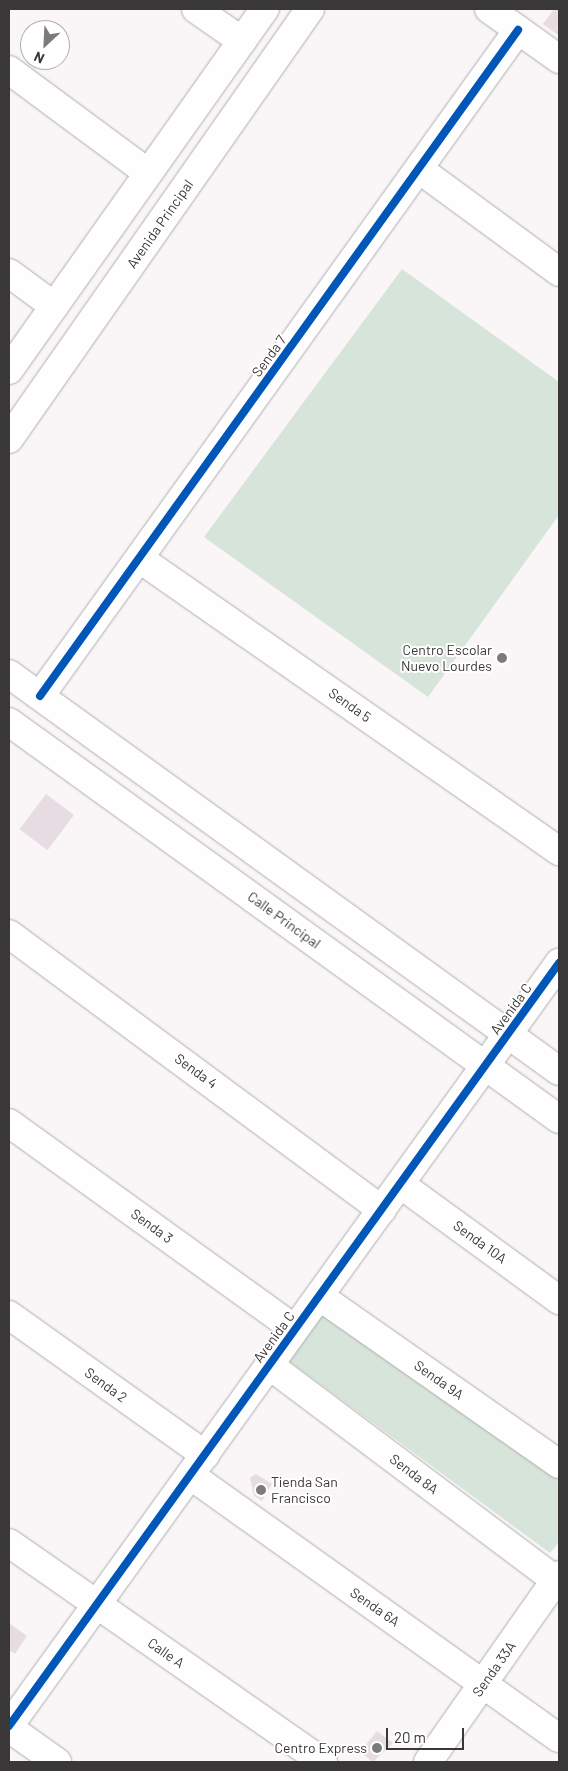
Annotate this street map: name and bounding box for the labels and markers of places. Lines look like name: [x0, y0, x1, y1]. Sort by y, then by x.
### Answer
place label: Centro Escolar Nuevo Lourdes: [401, 642, 492, 674]
marker: Centro Escolar Nuevo Lourdes: [496, 652, 508, 664]
place label: Tienda San Francisco: [271, 1474, 338, 1506]
marker: Tienda San Francisco: [255, 1484, 267, 1496]
place label: Centro Express: [274, 1740, 367, 1756]
marker: Centro Express: [371, 1742, 383, 1754]

